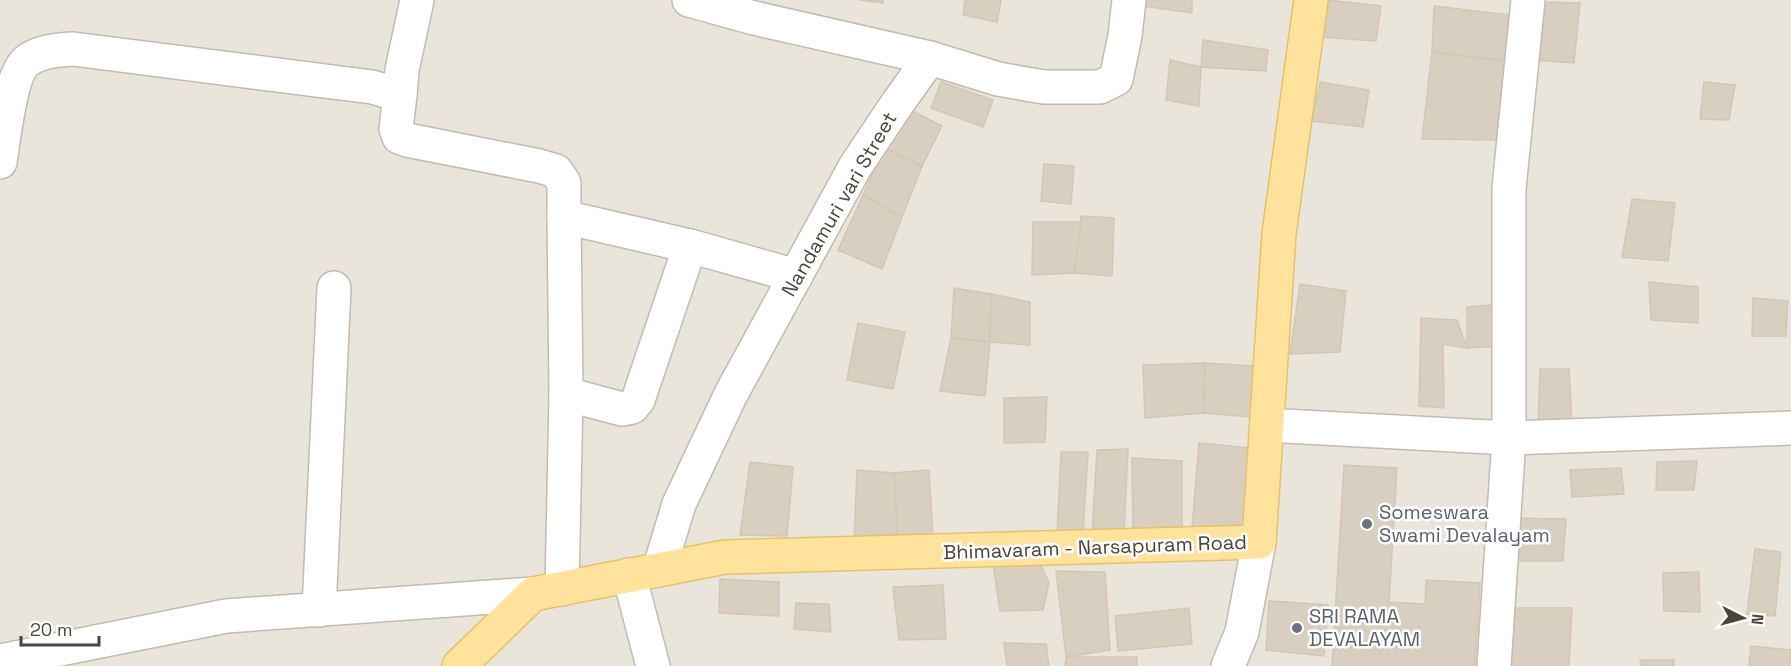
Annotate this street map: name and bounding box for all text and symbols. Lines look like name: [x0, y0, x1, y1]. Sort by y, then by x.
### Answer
street label: Nandamuri vari Street: [776, 107, 902, 301]
place label: Someswara Swami Devalayam: [1379, 499, 1550, 548]
marker: Someswara Swami Devalayam: [1360, 517, 1374, 531]
street label: Bhimavaram - Narsapuram Road: [943, 529, 1247, 565]
north arrow: [1713, 588, 1773, 648]
place label: SRI RAMA DEVALAYAM: [1309, 603, 1420, 652]
scale bar: [21, 609, 99, 647]
text: N: [1746, 613, 1768, 626]
text: 20 m: [30, 618, 73, 641]
marker: SRI RAMA DEVALAYAM: [1290, 621, 1304, 635]

